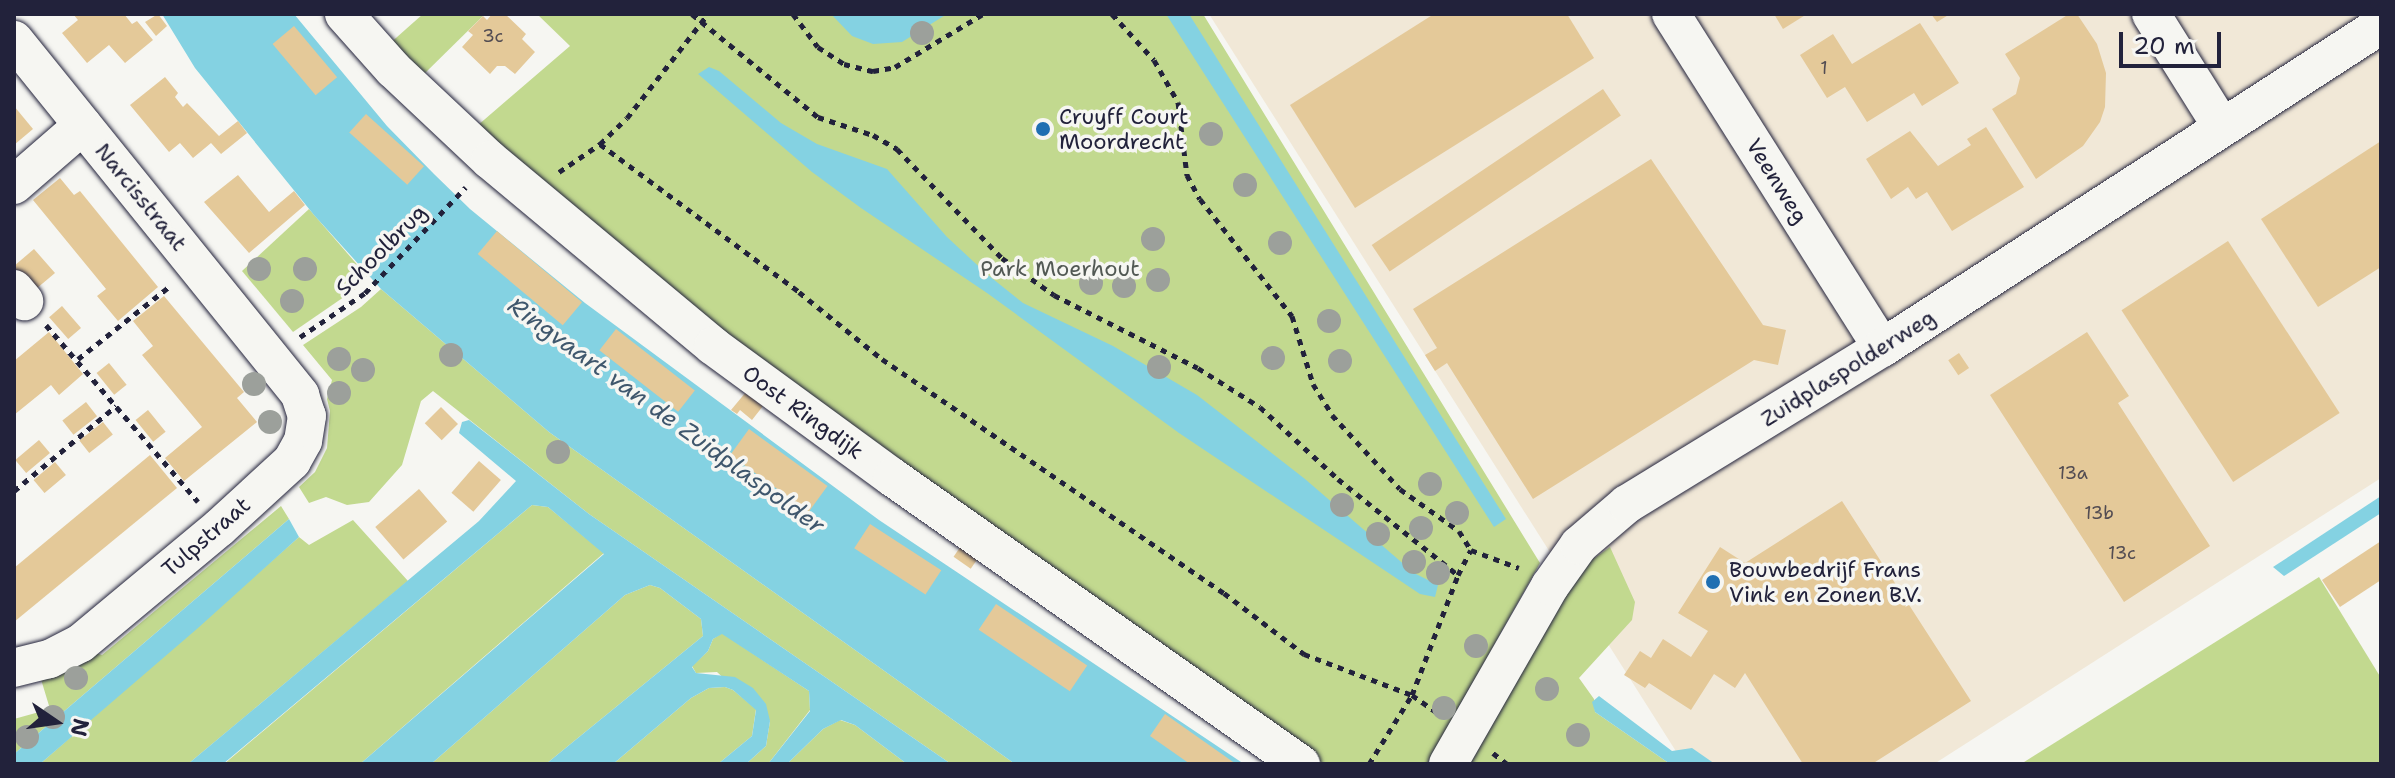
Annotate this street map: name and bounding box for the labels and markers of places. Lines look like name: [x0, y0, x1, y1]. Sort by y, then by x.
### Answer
place label: Cruyff Court Moordrecht: [1059, 103, 1189, 154]
marker: Cruyff Court Moordrecht: [1034, 120, 1052, 138]
place label: Bouwbedrijf Frans Vink en Zonen B.V.: [1729, 556, 1922, 608]
marker: Bouwbedrijf Frans Vink en Zonen B.V.: [1704, 573, 1722, 591]

